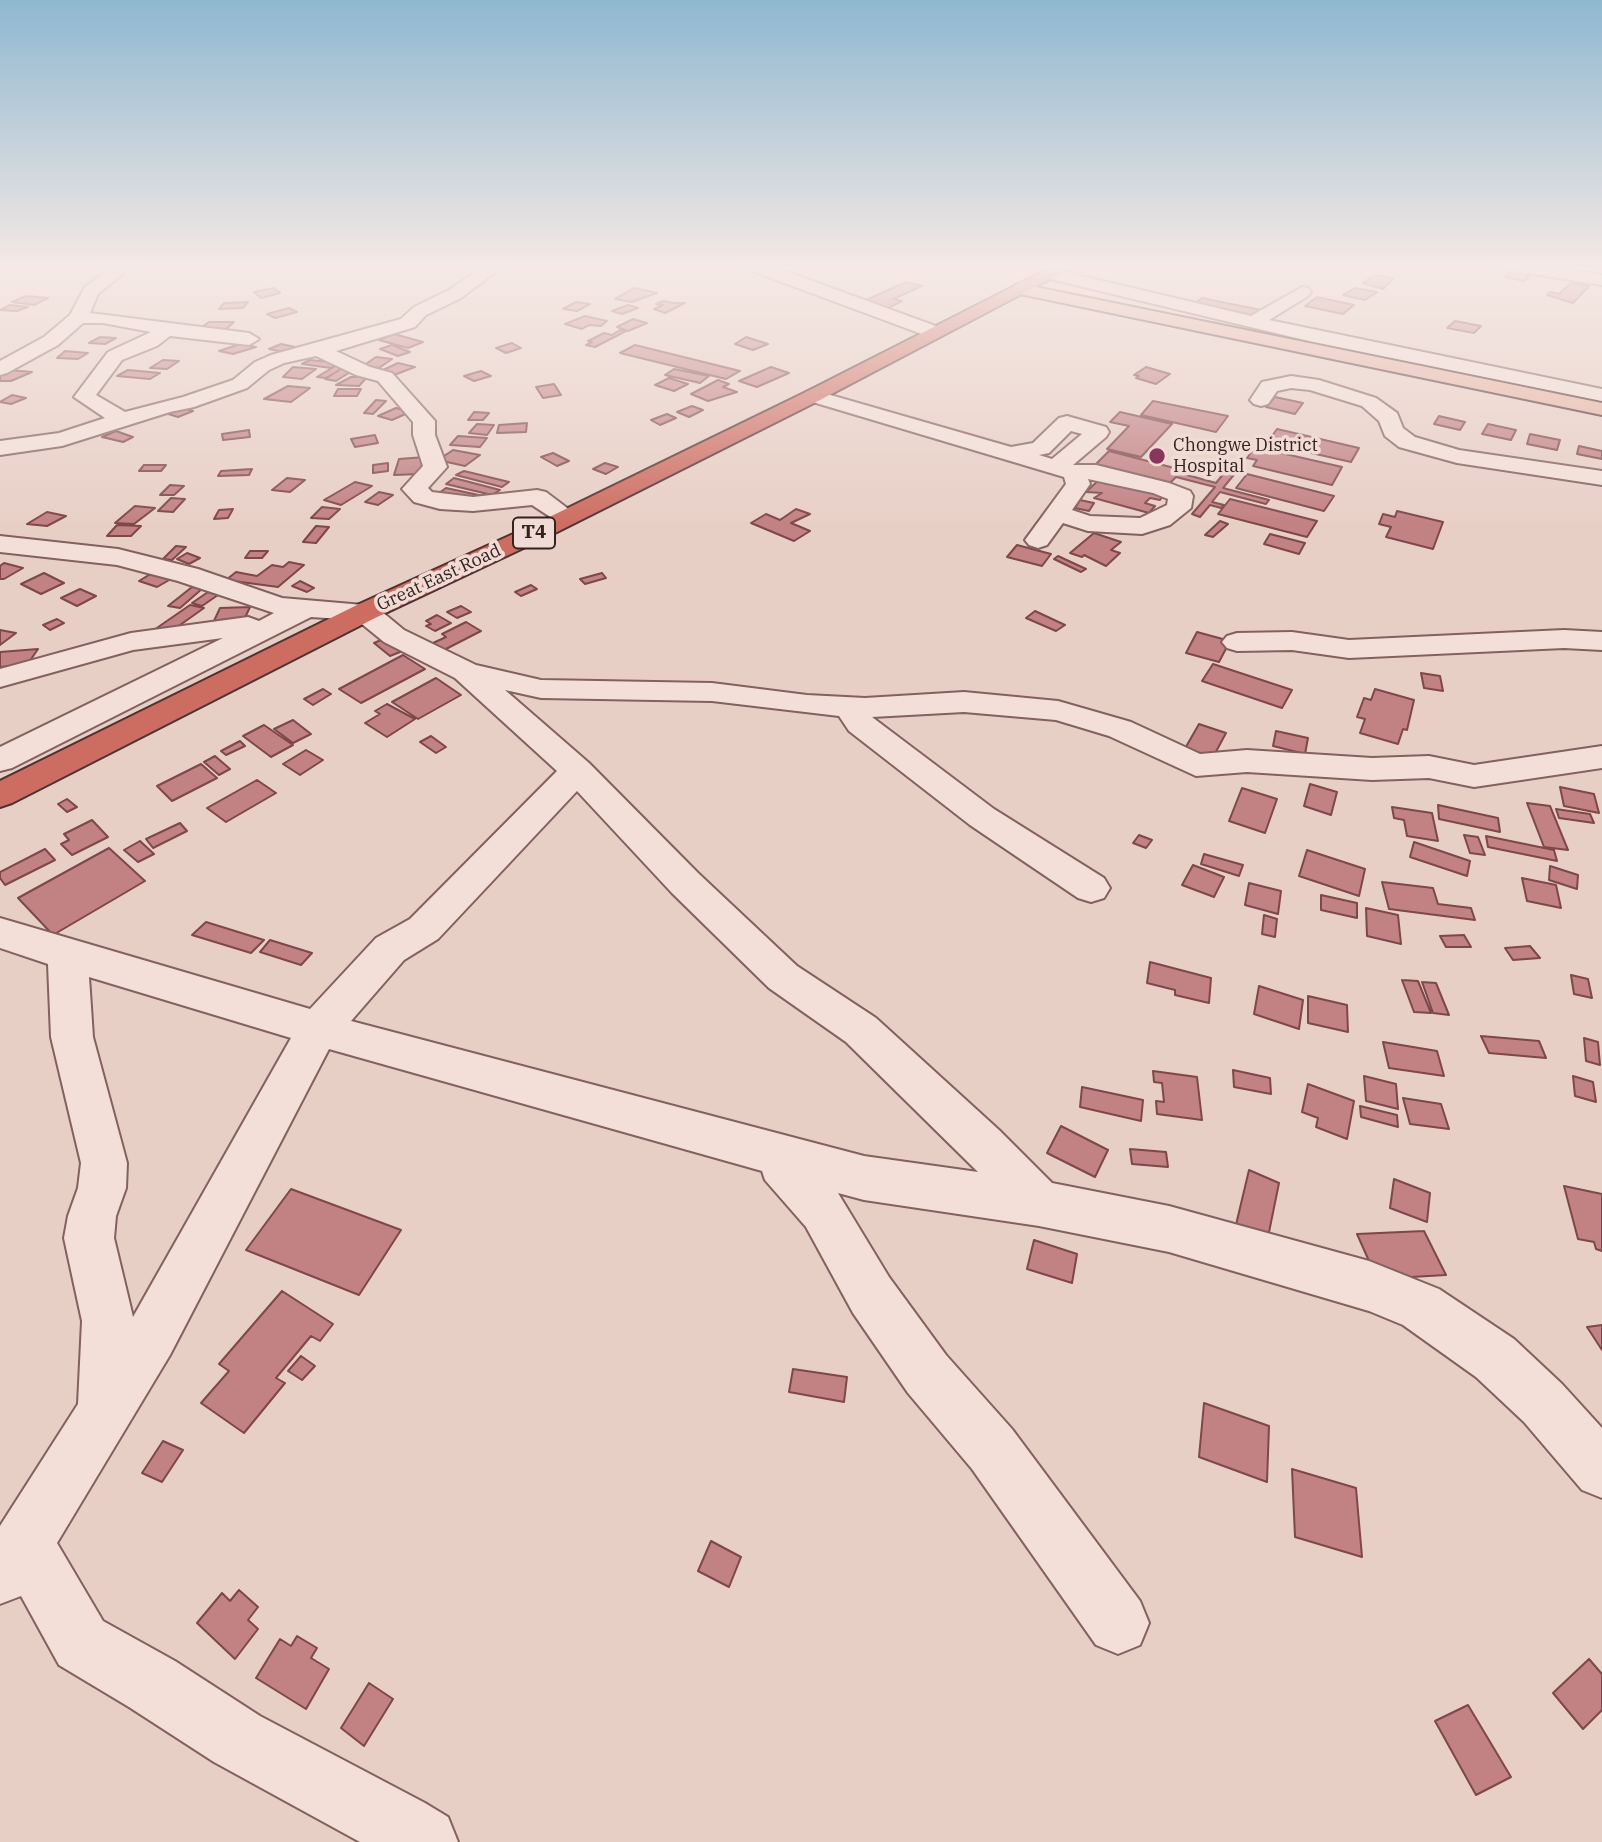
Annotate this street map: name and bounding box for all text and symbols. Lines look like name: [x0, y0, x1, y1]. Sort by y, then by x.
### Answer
place label: Chongwe District Hospital: [1173, 435, 1318, 478]
marker: Chongwe District Hospital: [1147, 446, 1167, 466]
road number: T4: [513, 518, 555, 548]
street label: Great East Road: [374, 540, 504, 616]

